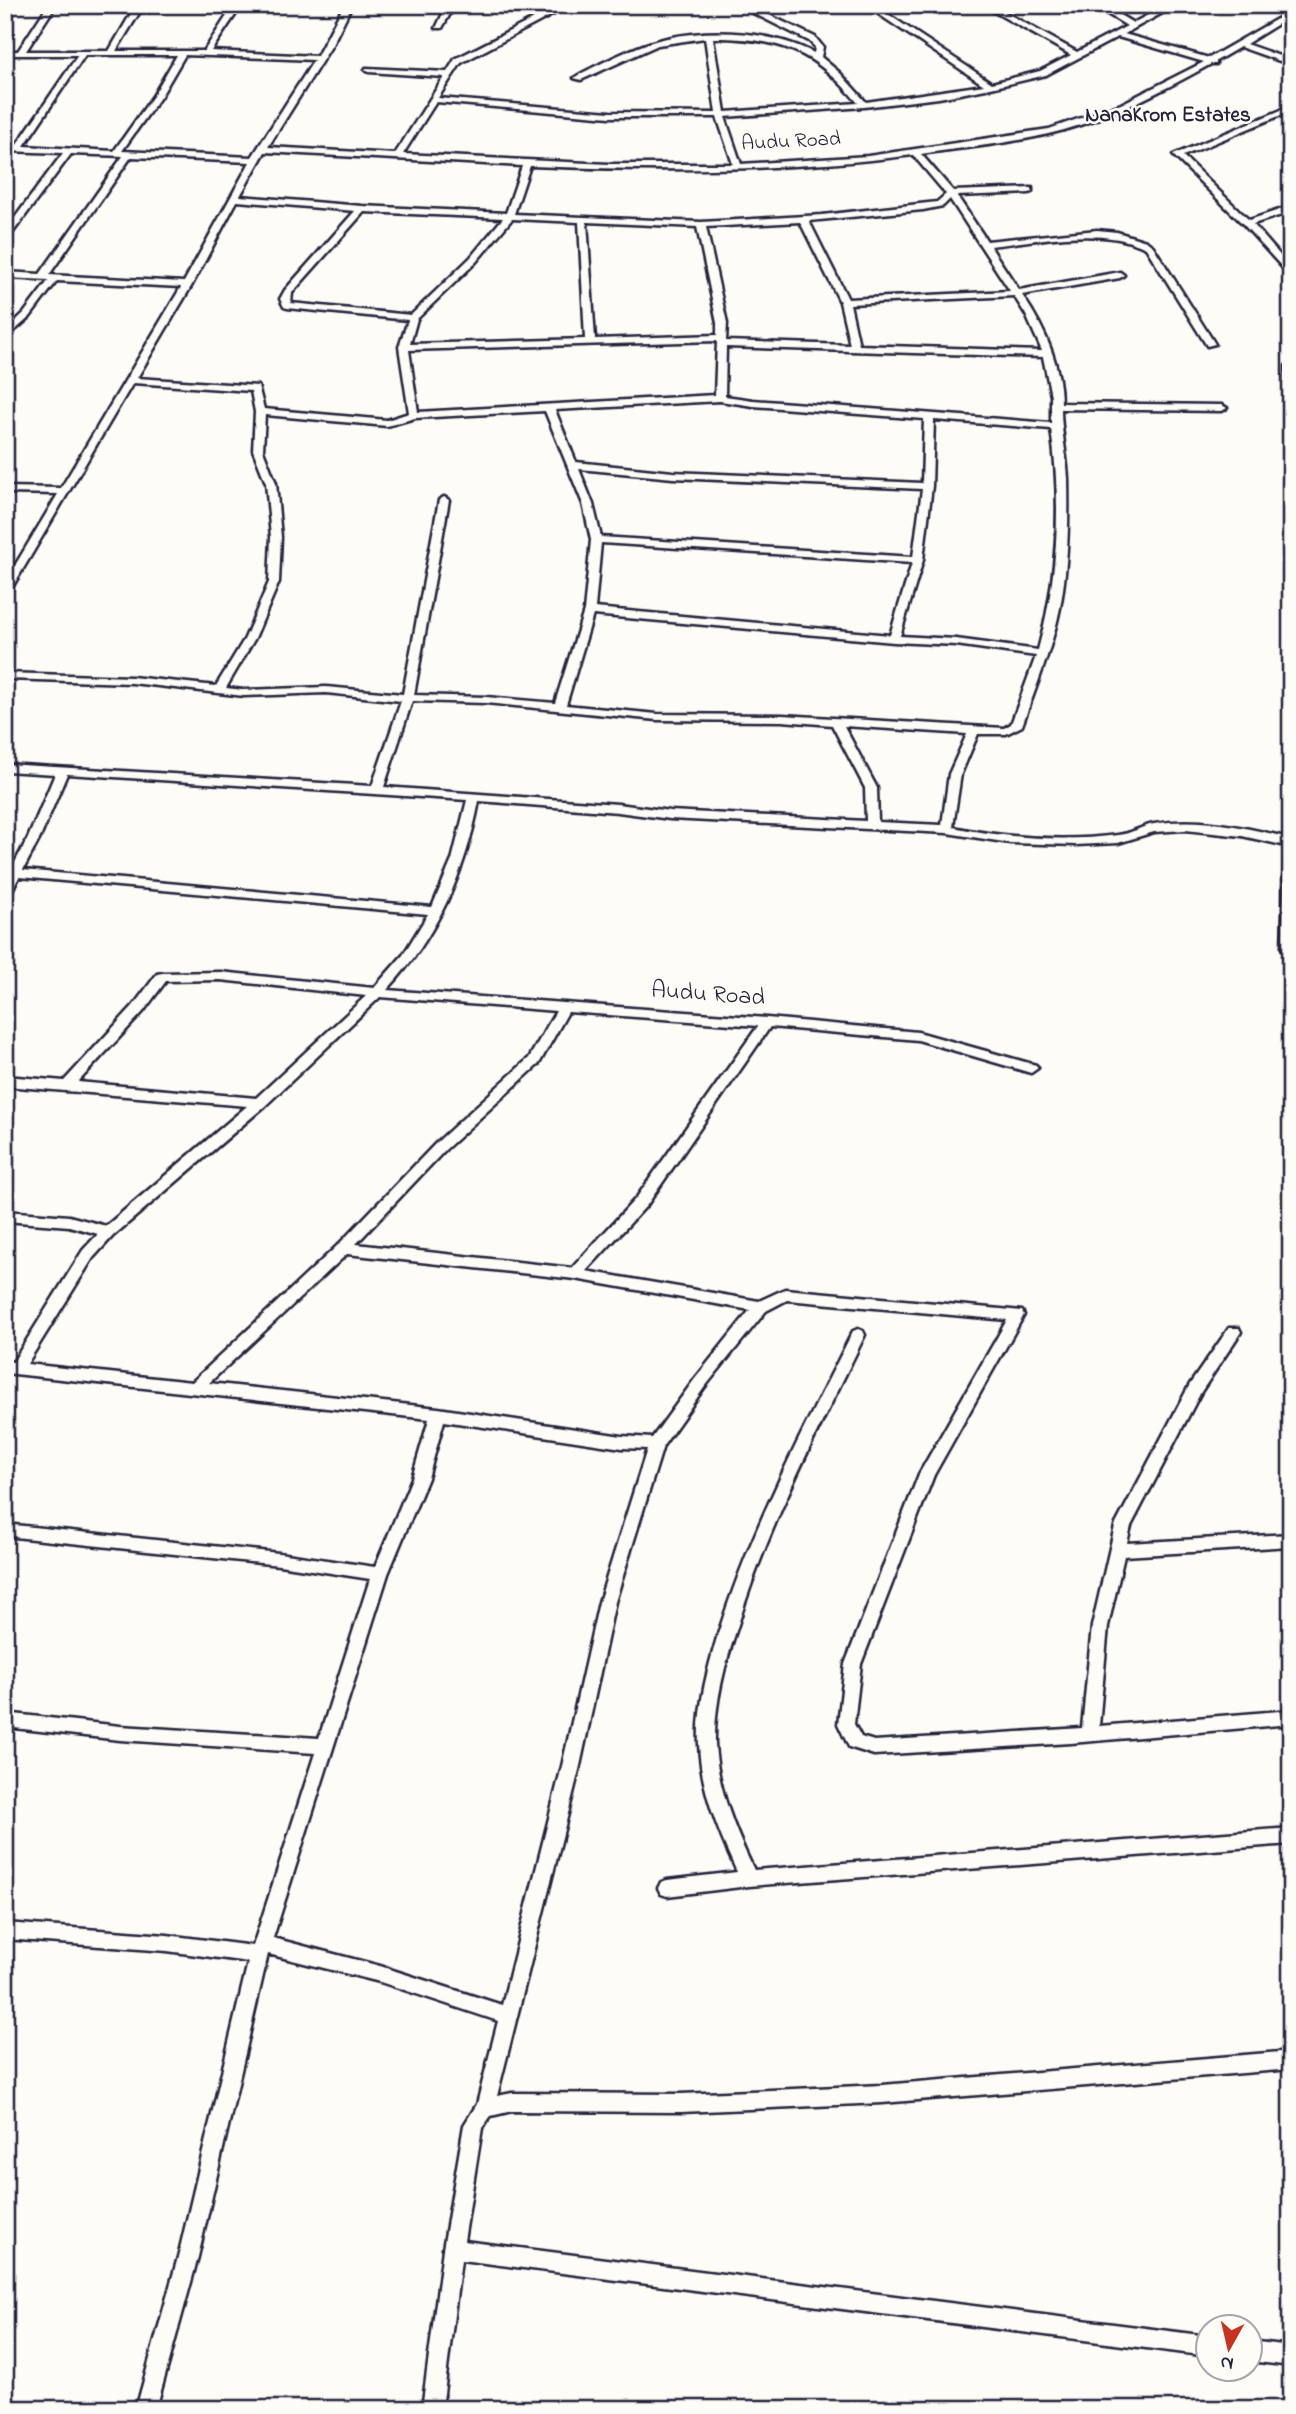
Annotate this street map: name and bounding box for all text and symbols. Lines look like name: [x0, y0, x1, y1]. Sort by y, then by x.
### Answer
district label: NanaKrom Estates: [1085, 101, 1251, 131]
street label: Audu Road: [741, 124, 842, 160]
street label: Audu Road: [650, 974, 766, 1016]
north arrow: [1194, 2312, 1264, 2382]
text: N: [1219, 2348, 1235, 2377]

